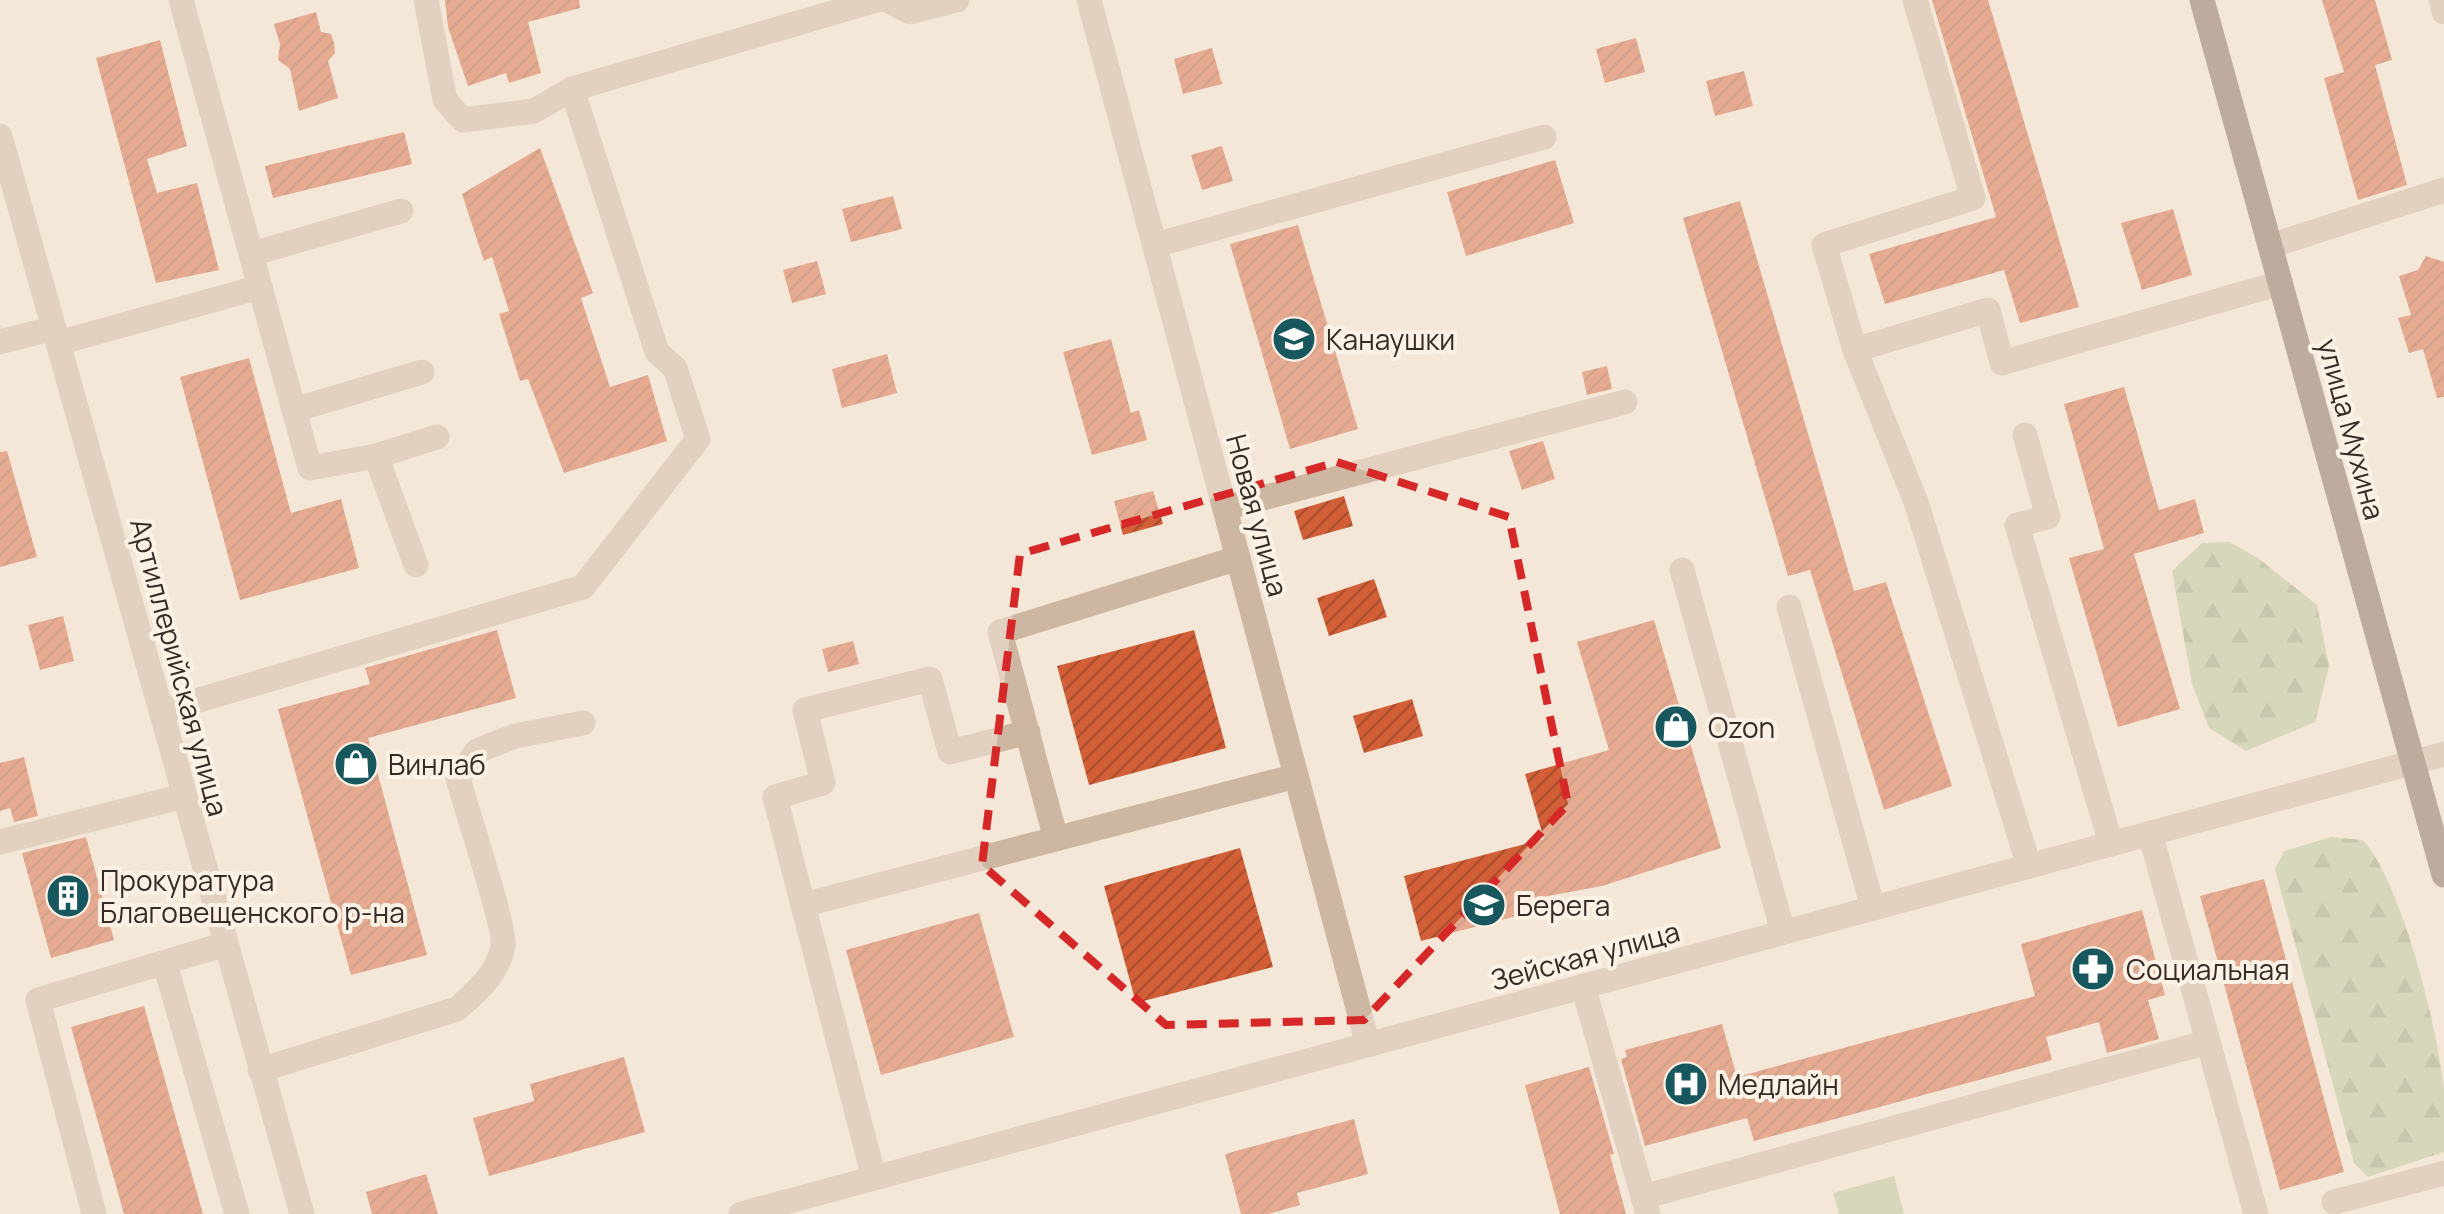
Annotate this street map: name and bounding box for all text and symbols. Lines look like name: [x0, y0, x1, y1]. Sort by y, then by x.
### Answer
school or university icon: Канаушки: [1271, 316, 1317, 362]
place label: Канаушки: [1326, 320, 1455, 358]
street label: улица Мухина: [2310, 334, 2394, 524]
street label: Новая улица: [1218, 430, 1298, 600]
street label: Артиллерийская улица: [122, 514, 238, 820]
shop icon: Ozon: [1653, 704, 1699, 750]
place label: Ozon: [1708, 708, 1775, 746]
shop icon: Винлаб: [333, 741, 379, 787]
place label: Винлаб: [388, 745, 486, 783]
place label: Прокуратура Благовещенского р-на: [100, 861, 405, 931]
building icon: Прокуратура Благовещенского р-на: [45, 873, 91, 919]
school or university icon: Берега: [1461, 882, 1507, 928]
place label: Берега: [1516, 886, 1610, 924]
street label: Зейская улица: [1486, 912, 1684, 998]
pharmacy icon: Социальная: [2070, 946, 2116, 992]
place label: Социальная: [2126, 950, 2290, 988]
hospital icon: Медлайн: [1663, 1061, 1709, 1107]
place label: Медлайн: [1718, 1065, 1839, 1103]

